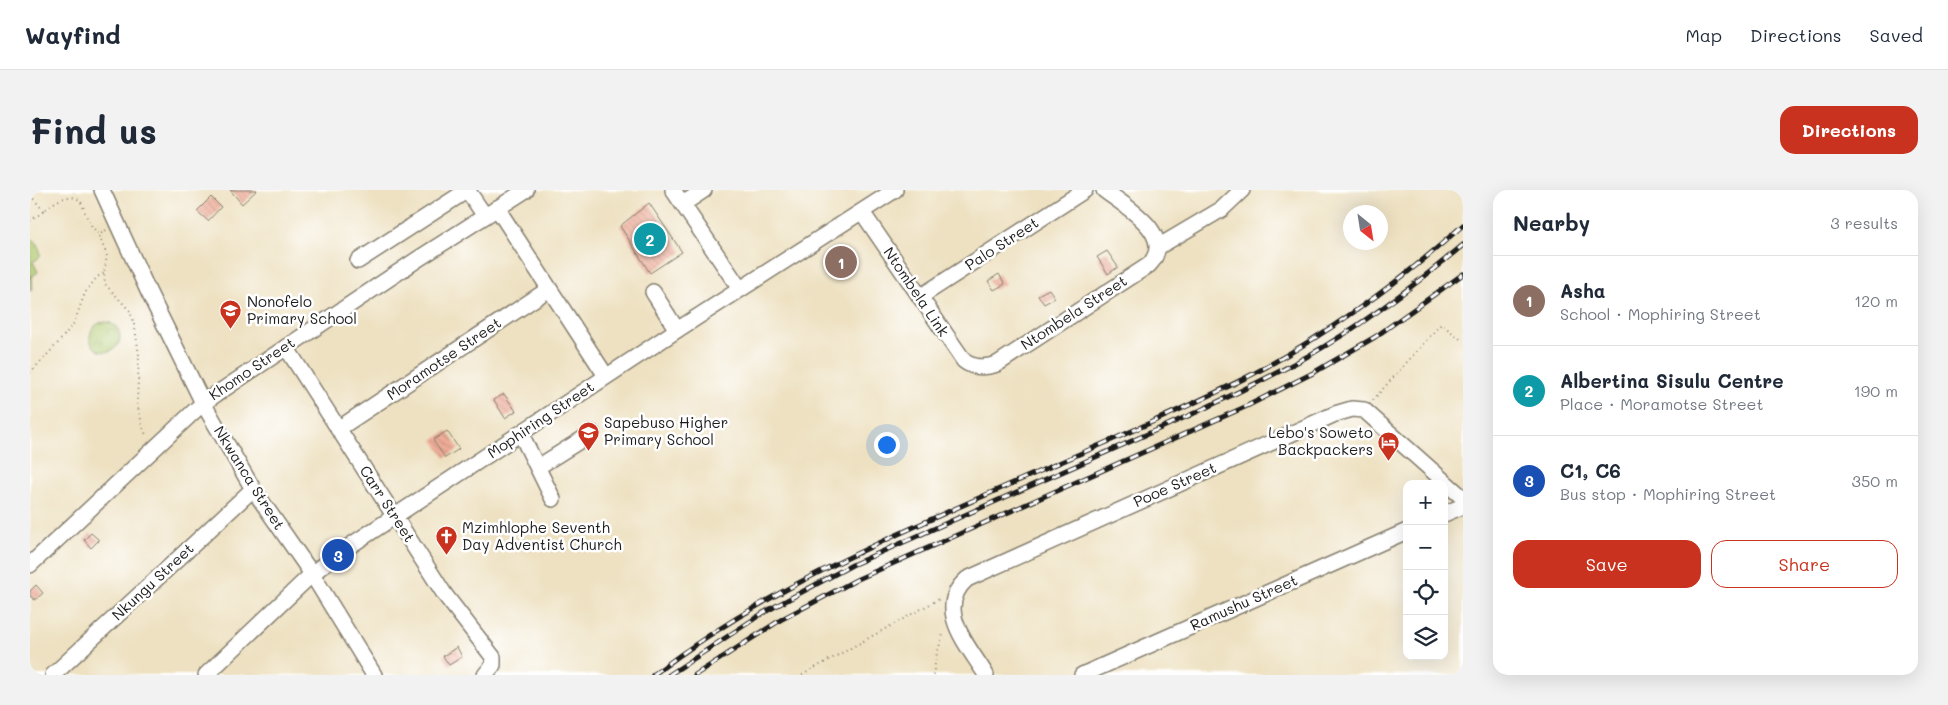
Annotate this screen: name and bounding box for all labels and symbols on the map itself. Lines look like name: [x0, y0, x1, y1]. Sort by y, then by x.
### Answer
north arrow: [1343, 205, 1388, 250]
street label: Palo Street: [961, 212, 1042, 274]
pin: 2: [634, 220, 666, 258]
pin: 1: [825, 243, 857, 281]
street label: Ntombela Link: [879, 243, 954, 340]
street label: Ntombela Street: [1016, 270, 1130, 354]
place label: Nonofelo Primary School: [247, 291, 357, 328]
school or university icon: Nonofelo Primary School: [219, 299, 243, 330]
street label: Moramotse Street: [382, 312, 505, 404]
street label: Khomo Street: [204, 332, 298, 404]
street label: Mophiring Street: [483, 376, 598, 462]
place label: Sapebuso Higher Primary School: [604, 412, 728, 449]
school or university icon: Sapebuso Higher Primary School: [576, 420, 600, 451]
street label: Nkwanca Street: [210, 422, 290, 533]
place label: Lebo's Soweto Backpackers: [1268, 422, 1373, 459]
hotel icon: Lebo's Soweto Backpackers: [1377, 430, 1401, 461]
your location: [874, 432, 900, 458]
street label: Pooe Street: [1130, 457, 1219, 511]
street label: Carr Street: [356, 461, 420, 546]
place label: Mzimhlophe Seventh Day Adventist Church: [462, 517, 622, 554]
church icon: Mzimhlophe Seventh Day Adventist Church: [434, 525, 458, 556]
pin: 3: [322, 536, 354, 574]
street label: Nkungu Street: [107, 538, 198, 624]
street label: Ramushu Street: [1187, 569, 1300, 635]

